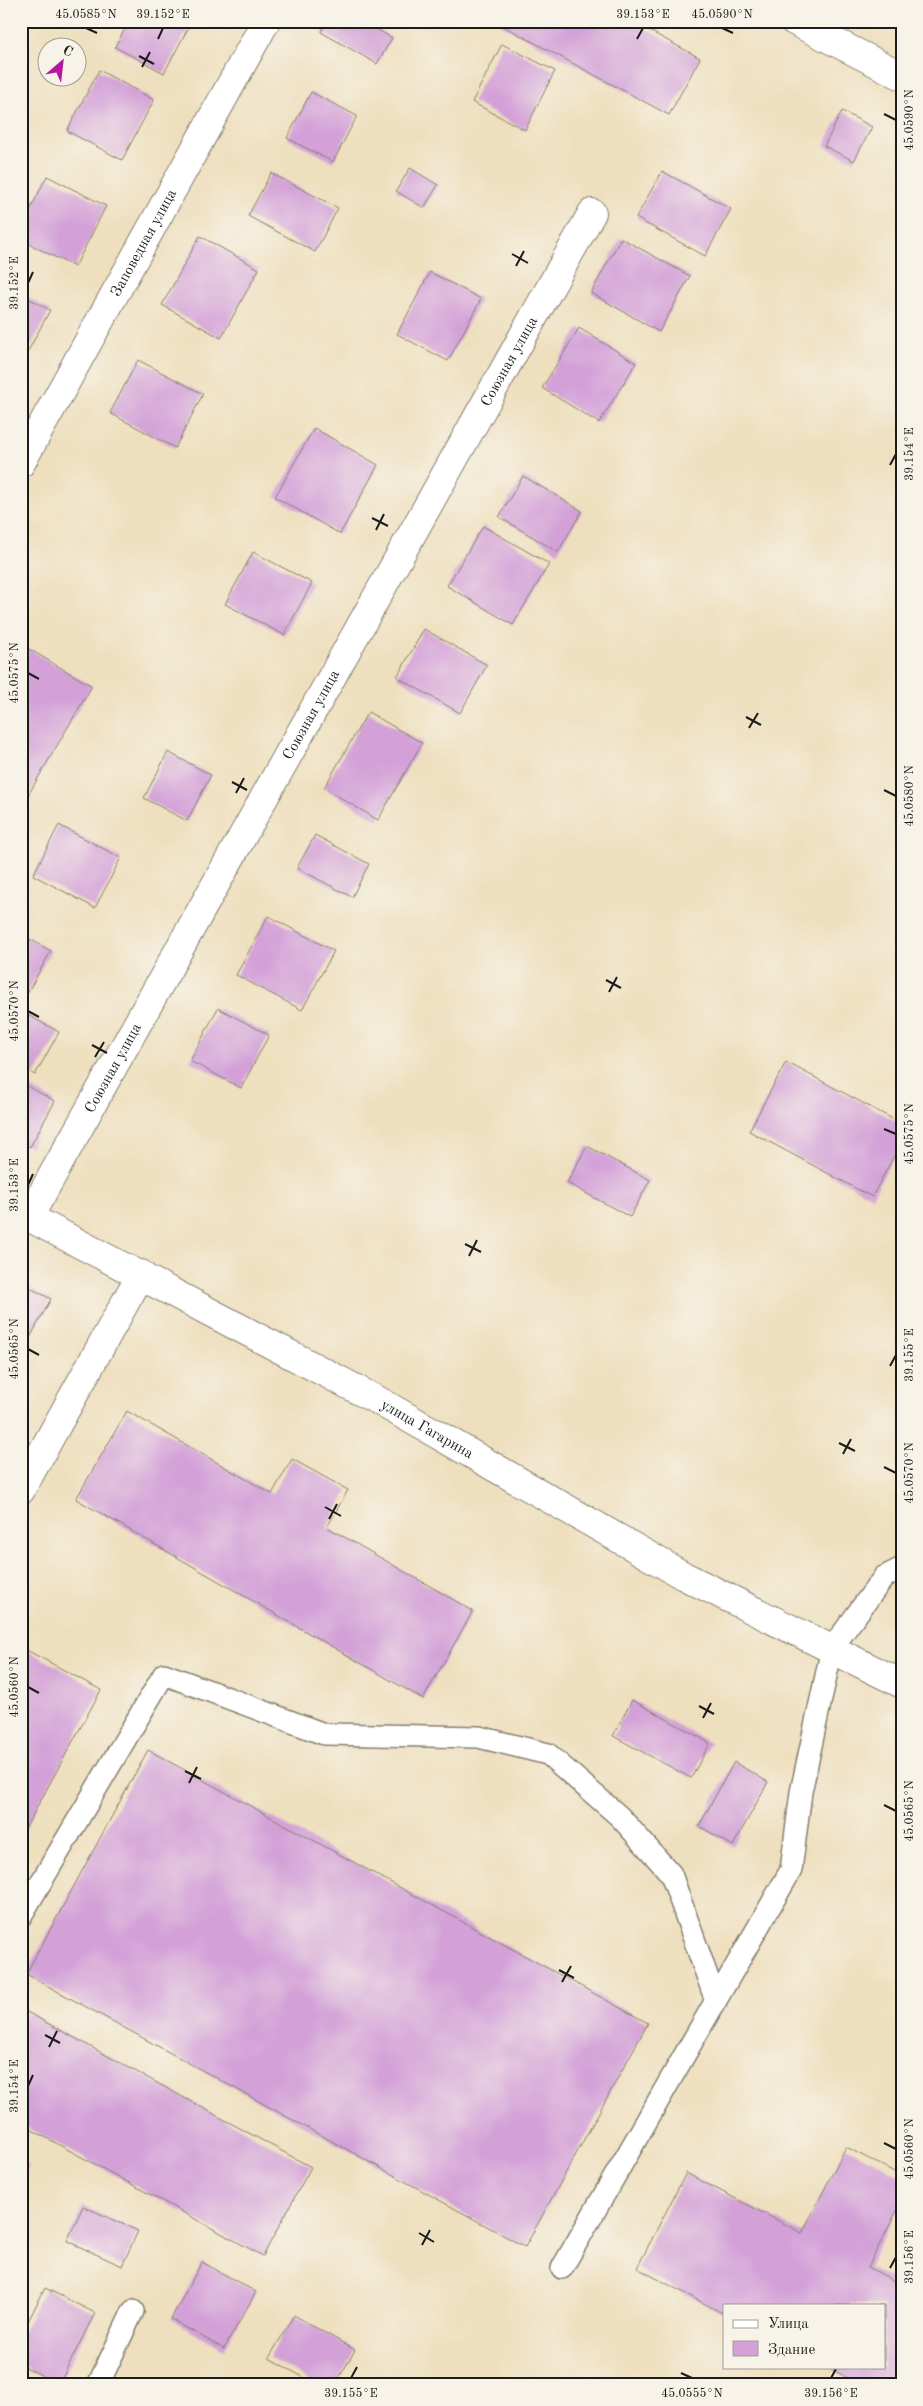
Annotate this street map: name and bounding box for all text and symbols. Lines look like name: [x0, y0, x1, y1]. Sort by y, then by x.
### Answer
text: 45.0585°N: [55, 8, 117, 21]
text: 39.152°E: [136, 8, 190, 21]
text: 39.153°E: [616, 8, 670, 21]
text: 45.0590°N: [691, 8, 753, 21]
north arrow: [38, 38, 88, 88]
text: С: [60, 43, 75, 60]
text: 45.0590°N: [903, 89, 916, 151]
street label: Заповедная улица: [109, 187, 180, 299]
text: 39.152°E: [8, 256, 21, 310]
street label: Союзная улица: [479, 314, 541, 409]
text: 39.154°E: [903, 427, 916, 481]
text: 45.0575°N: [8, 642, 21, 704]
street label: Союзная улица: [281, 668, 343, 763]
text: 45.0580°N: [903, 765, 916, 827]
text: 45.0570°N: [8, 980, 21, 1042]
street label: Союзная улица: [83, 1021, 145, 1116]
text: 45.0575°N: [903, 1103, 916, 1165]
text: 39.153°E: [8, 1158, 21, 1212]
text: 45.0565°N: [8, 1318, 21, 1380]
text: 39.155°E: [903, 1328, 916, 1382]
street label: улица Гагарина: [378, 1398, 476, 1463]
text: 45.0570°N: [903, 1442, 916, 1504]
text: 45.0560°N: [8, 1656, 21, 1718]
text: 45.0565°N: [903, 1780, 916, 1842]
text: 39.154°E: [8, 2059, 21, 2113]
text: 45.0560°N: [903, 2118, 916, 2180]
text: 39.156°E: [903, 2230, 916, 2284]
legend: [723, 2304, 886, 2368]
text: Улица: [768, 2317, 809, 2332]
text: Здание: [768, 2343, 815, 2358]
text: 39.155°E: [324, 2387, 378, 2400]
text: 45.0555°N: [661, 2387, 723, 2400]
text: 39.156°E: [804, 2387, 858, 2400]

